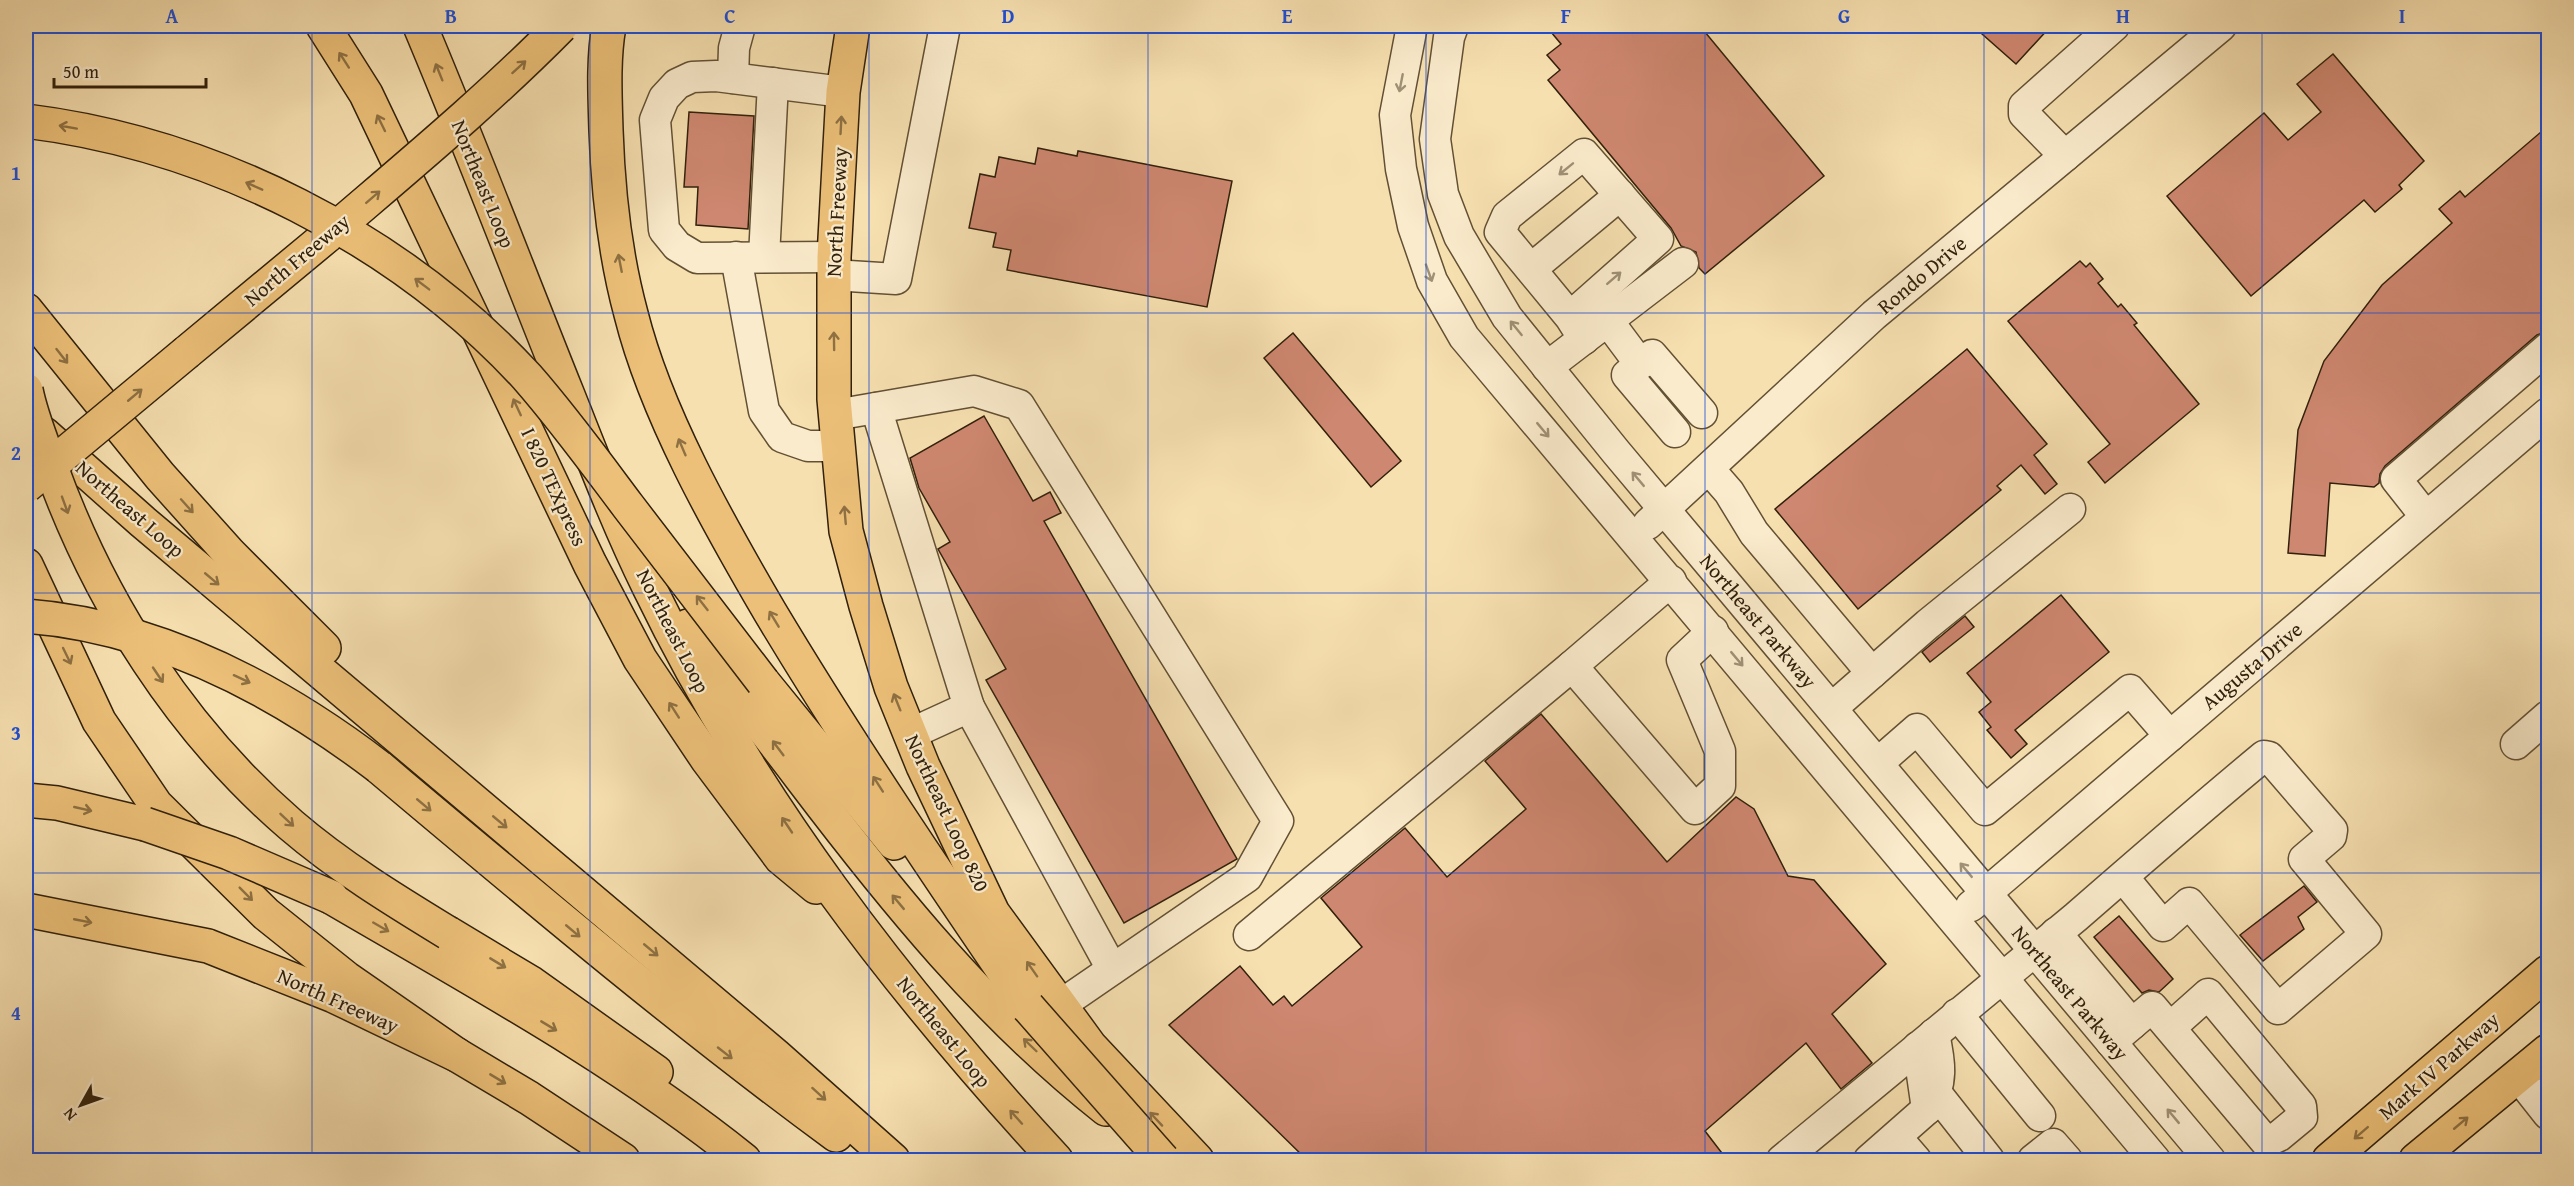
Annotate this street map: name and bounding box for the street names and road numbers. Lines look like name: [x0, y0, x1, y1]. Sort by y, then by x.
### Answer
street label: Northeast Loop: [444, 115, 523, 252]
street label: North Freeway: [818, 146, 855, 278]
street label: North Freeway: [237, 206, 357, 313]
street label: Rondo Drive: [1870, 228, 1973, 321]
street label: I 820 TEXpress: [513, 422, 595, 551]
street label: Northeast Loop: [69, 452, 192, 565]
street label: Northeast Parkway: [1693, 546, 1825, 695]
street label: Northeast Loop: [629, 563, 718, 698]
street label: Augusta Drive: [2194, 614, 2309, 717]
street label: Northeast Loop 820: [897, 729, 998, 897]
street label: Northeast Parkway: [2005, 918, 2137, 1067]
street label: North Freeway: [272, 960, 404, 1041]
street label: Northeast Loop: [890, 969, 999, 1094]
street label: Mark IV Parkway: [2371, 1004, 2506, 1127]

